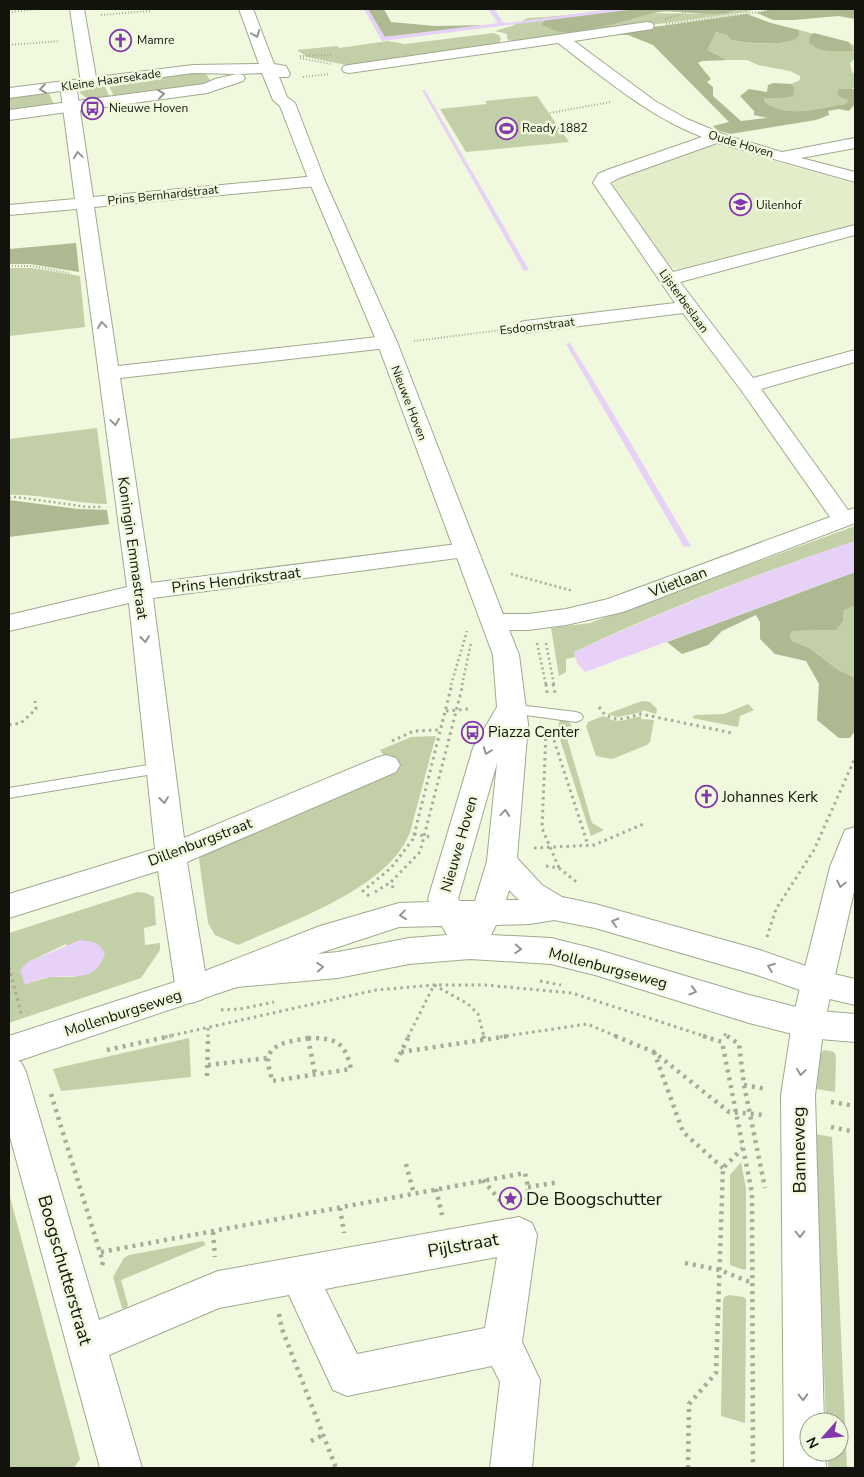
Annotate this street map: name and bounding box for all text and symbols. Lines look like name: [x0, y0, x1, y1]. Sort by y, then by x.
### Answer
church icon: Mamre: [109, 28, 133, 52]
one-way arrow: [249, 29, 260, 38]
place label: Mamre: [137, 32, 175, 48]
street label: Kleine Haarsekade: [60, 65, 162, 95]
one-way arrow: [38, 83, 46, 94]
one-way arrow: [157, 89, 165, 100]
bus stop icon: Nieuwe Hoven: [81, 96, 105, 120]
place label: Nieuwe Hoven: [109, 100, 188, 116]
sports icon: Ready 1882: [494, 116, 518, 140]
place label: Ready 1882: [522, 120, 588, 136]
street label: Oude Hoven: [706, 126, 776, 162]
one-way arrow: [73, 150, 84, 158]
street label: Prins Bernhardstraat: [107, 181, 220, 209]
school or university icon: Uilenhof: [728, 193, 752, 217]
place label: Uilenhof: [756, 197, 803, 213]
street label: Lijsterbeslaan: [656, 266, 712, 336]
street label: Esdoornstraat: [499, 313, 576, 339]
one-way arrow: [97, 321, 108, 329]
street label: Nieuwe Hoven: [387, 363, 431, 443]
one-way arrow: [110, 417, 120, 426]
street label: Koningin Emmastraat: [113, 475, 153, 621]
street label: Prins Hendrikstraat: [171, 562, 302, 598]
street label: Vlietlaan: [645, 562, 710, 603]
one-way arrow: [139, 635, 150, 643]
bus stop icon: Piazza Center: [460, 720, 484, 744]
place label: Piazza Center: [488, 722, 580, 742]
one-way arrow: [483, 746, 493, 755]
church icon: Johannes Kerk: [694, 785, 718, 809]
place label: Johannes Kerk: [721, 787, 818, 807]
street label: Nieuwe Hoven: [436, 794, 482, 894]
one-way arrow: [158, 797, 169, 805]
one-way arrow: [500, 809, 511, 817]
street label: Dillenburgstraat: [145, 813, 256, 871]
one-way arrow: [836, 880, 847, 889]
one-way arrow: [399, 909, 407, 920]
one-way arrow: [611, 917, 619, 927]
one-way arrow: [515, 943, 523, 954]
street label: Mollenburgseweg: [546, 943, 670, 993]
one-way arrow: [316, 962, 324, 973]
one-way arrow: [767, 963, 776, 973]
street label: Mollenburgseweg: [62, 985, 184, 1041]
one-way arrow: [688, 986, 696, 996]
one-way arrow: [796, 1068, 807, 1076]
street label: Banneweg: [786, 1106, 812, 1194]
place icon: De Boogschutter: [498, 1187, 522, 1211]
place label: De Boogschutter: [526, 1187, 662, 1211]
street label: Boogschutterstraat: [32, 1192, 98, 1348]
street label: Pijlstraat: [426, 1227, 501, 1263]
one-way arrow: [795, 1231, 805, 1239]
one-way arrow: [798, 1394, 808, 1401]
north arrow: [799, 1412, 849, 1462]
text: N: [802, 1434, 824, 1452]

